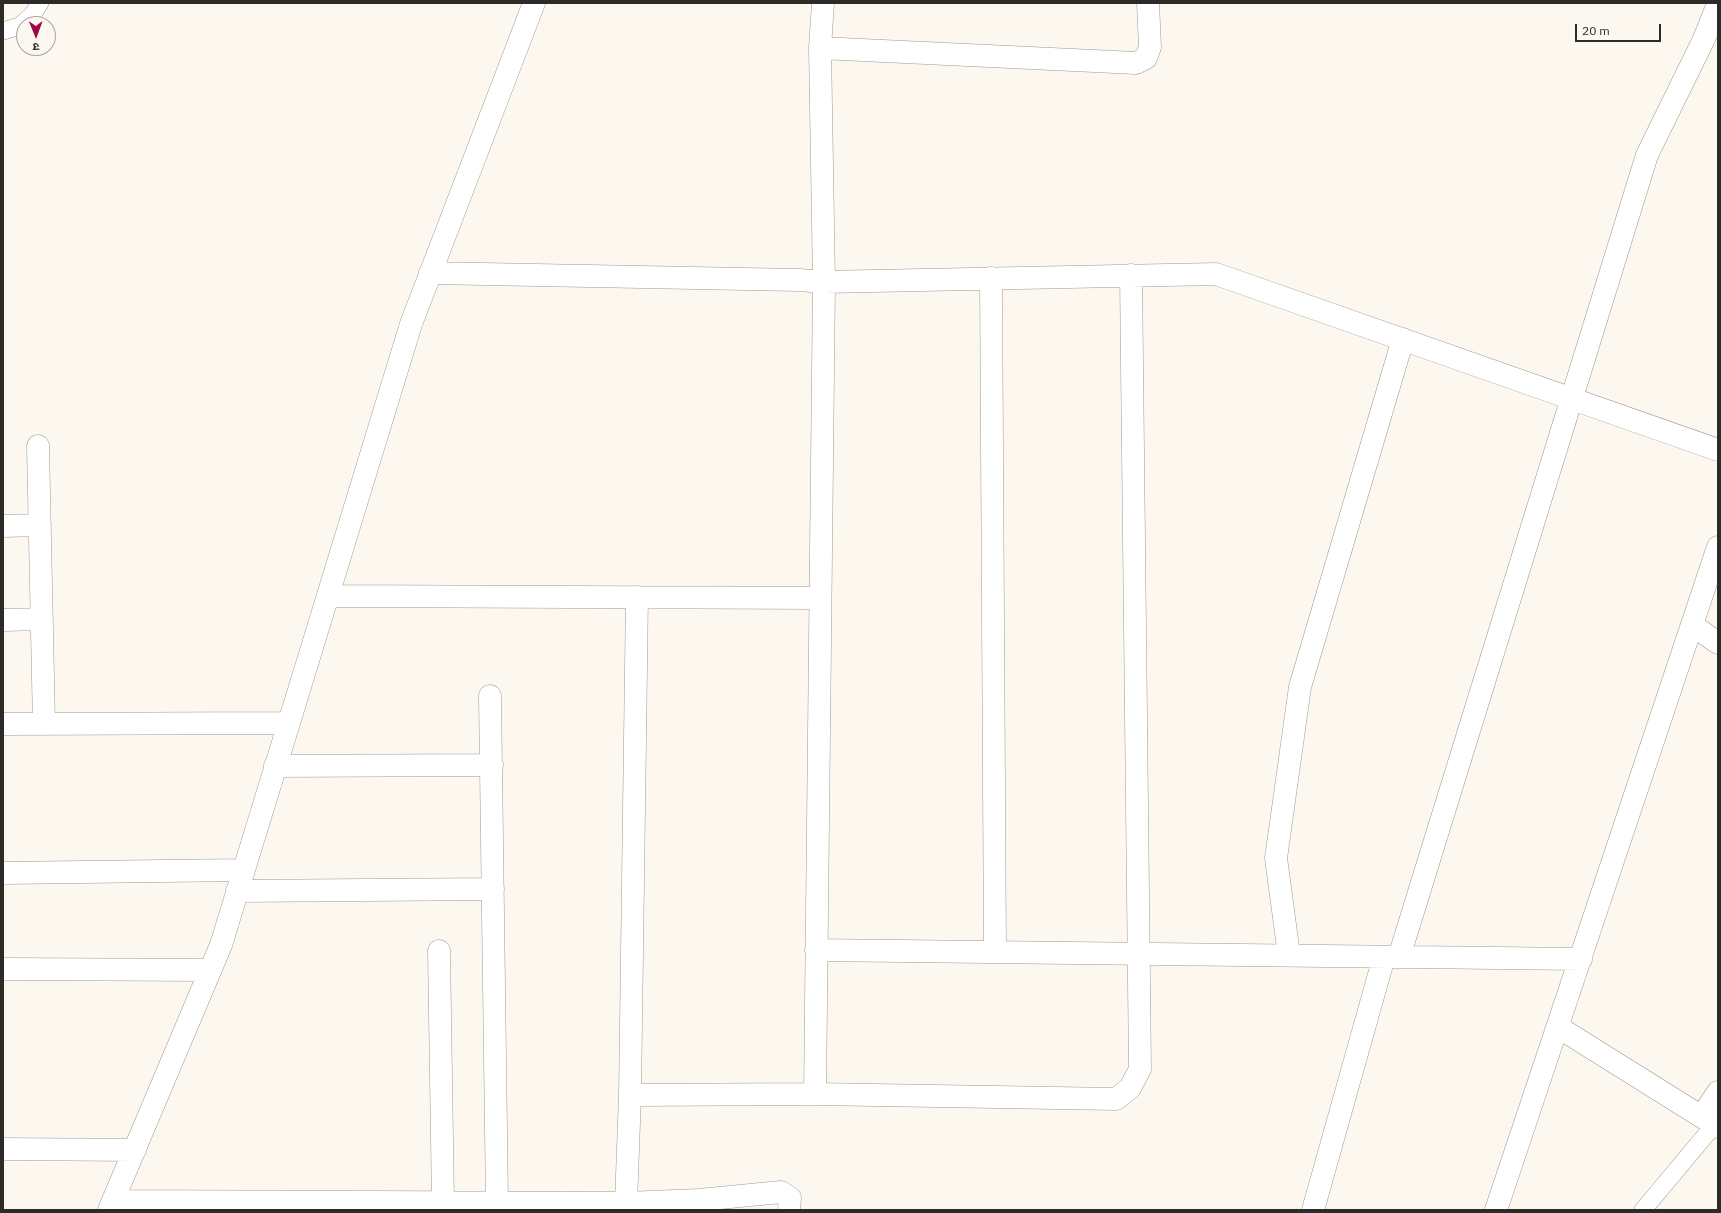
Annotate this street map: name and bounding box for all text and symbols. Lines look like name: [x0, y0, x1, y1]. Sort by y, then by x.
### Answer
north arrow: [16, 16, 56, 56]
scale bar: [1577, 16, 1663, 42]
text: 20 m: [1582, 23, 1610, 38]
text: उ: [33, 40, 40, 54]

